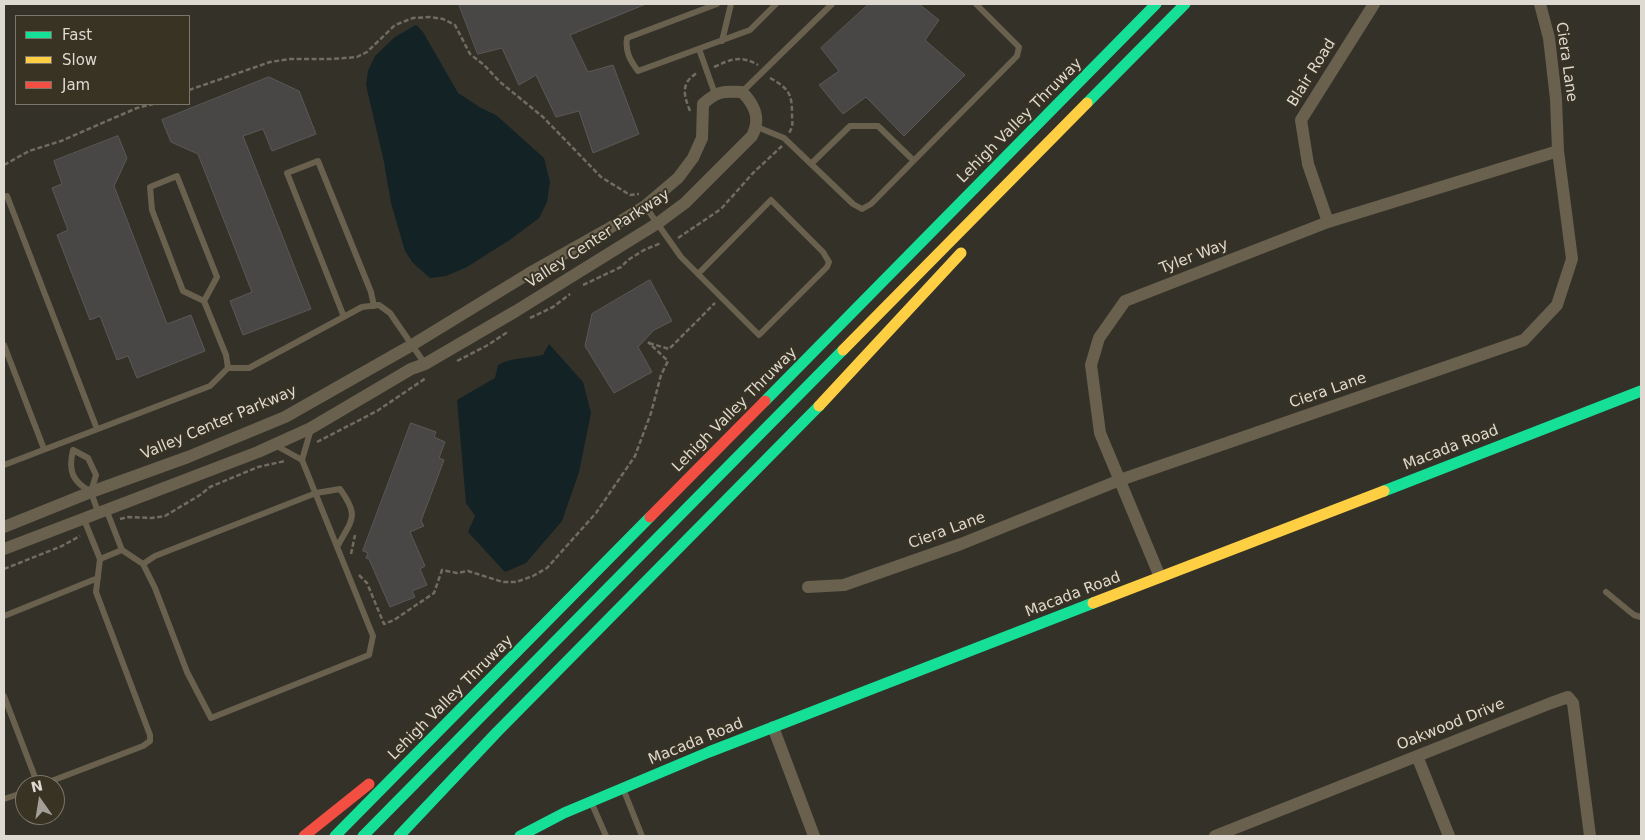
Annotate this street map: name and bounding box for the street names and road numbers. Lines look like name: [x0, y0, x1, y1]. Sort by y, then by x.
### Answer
street label: Ciera Lane: [1552, 21, 1580, 103]
street label: Blair Road: [1284, 36, 1340, 110]
street label: Lehigh Valley Thruway: [954, 55, 1086, 187]
street label: Valley Center Parkway: [523, 186, 673, 292]
street label: Tyler Way: [1157, 236, 1231, 278]
street label: Lehigh Valley Thruway: [669, 344, 801, 476]
street label: Ciera Lane: [1287, 369, 1369, 413]
street label: Valley Center Parkway: [138, 382, 300, 464]
street label: Macada Road: [1401, 422, 1501, 474]
street label: Ciera Lane: [906, 509, 988, 553]
street label: Macada Road: [1023, 569, 1123, 621]
street label: Lehigh Valley Thruway: [385, 632, 517, 764]
street label: Oakwood Drive: [1395, 695, 1507, 755]
street label: Macada Road: [646, 715, 746, 769]

